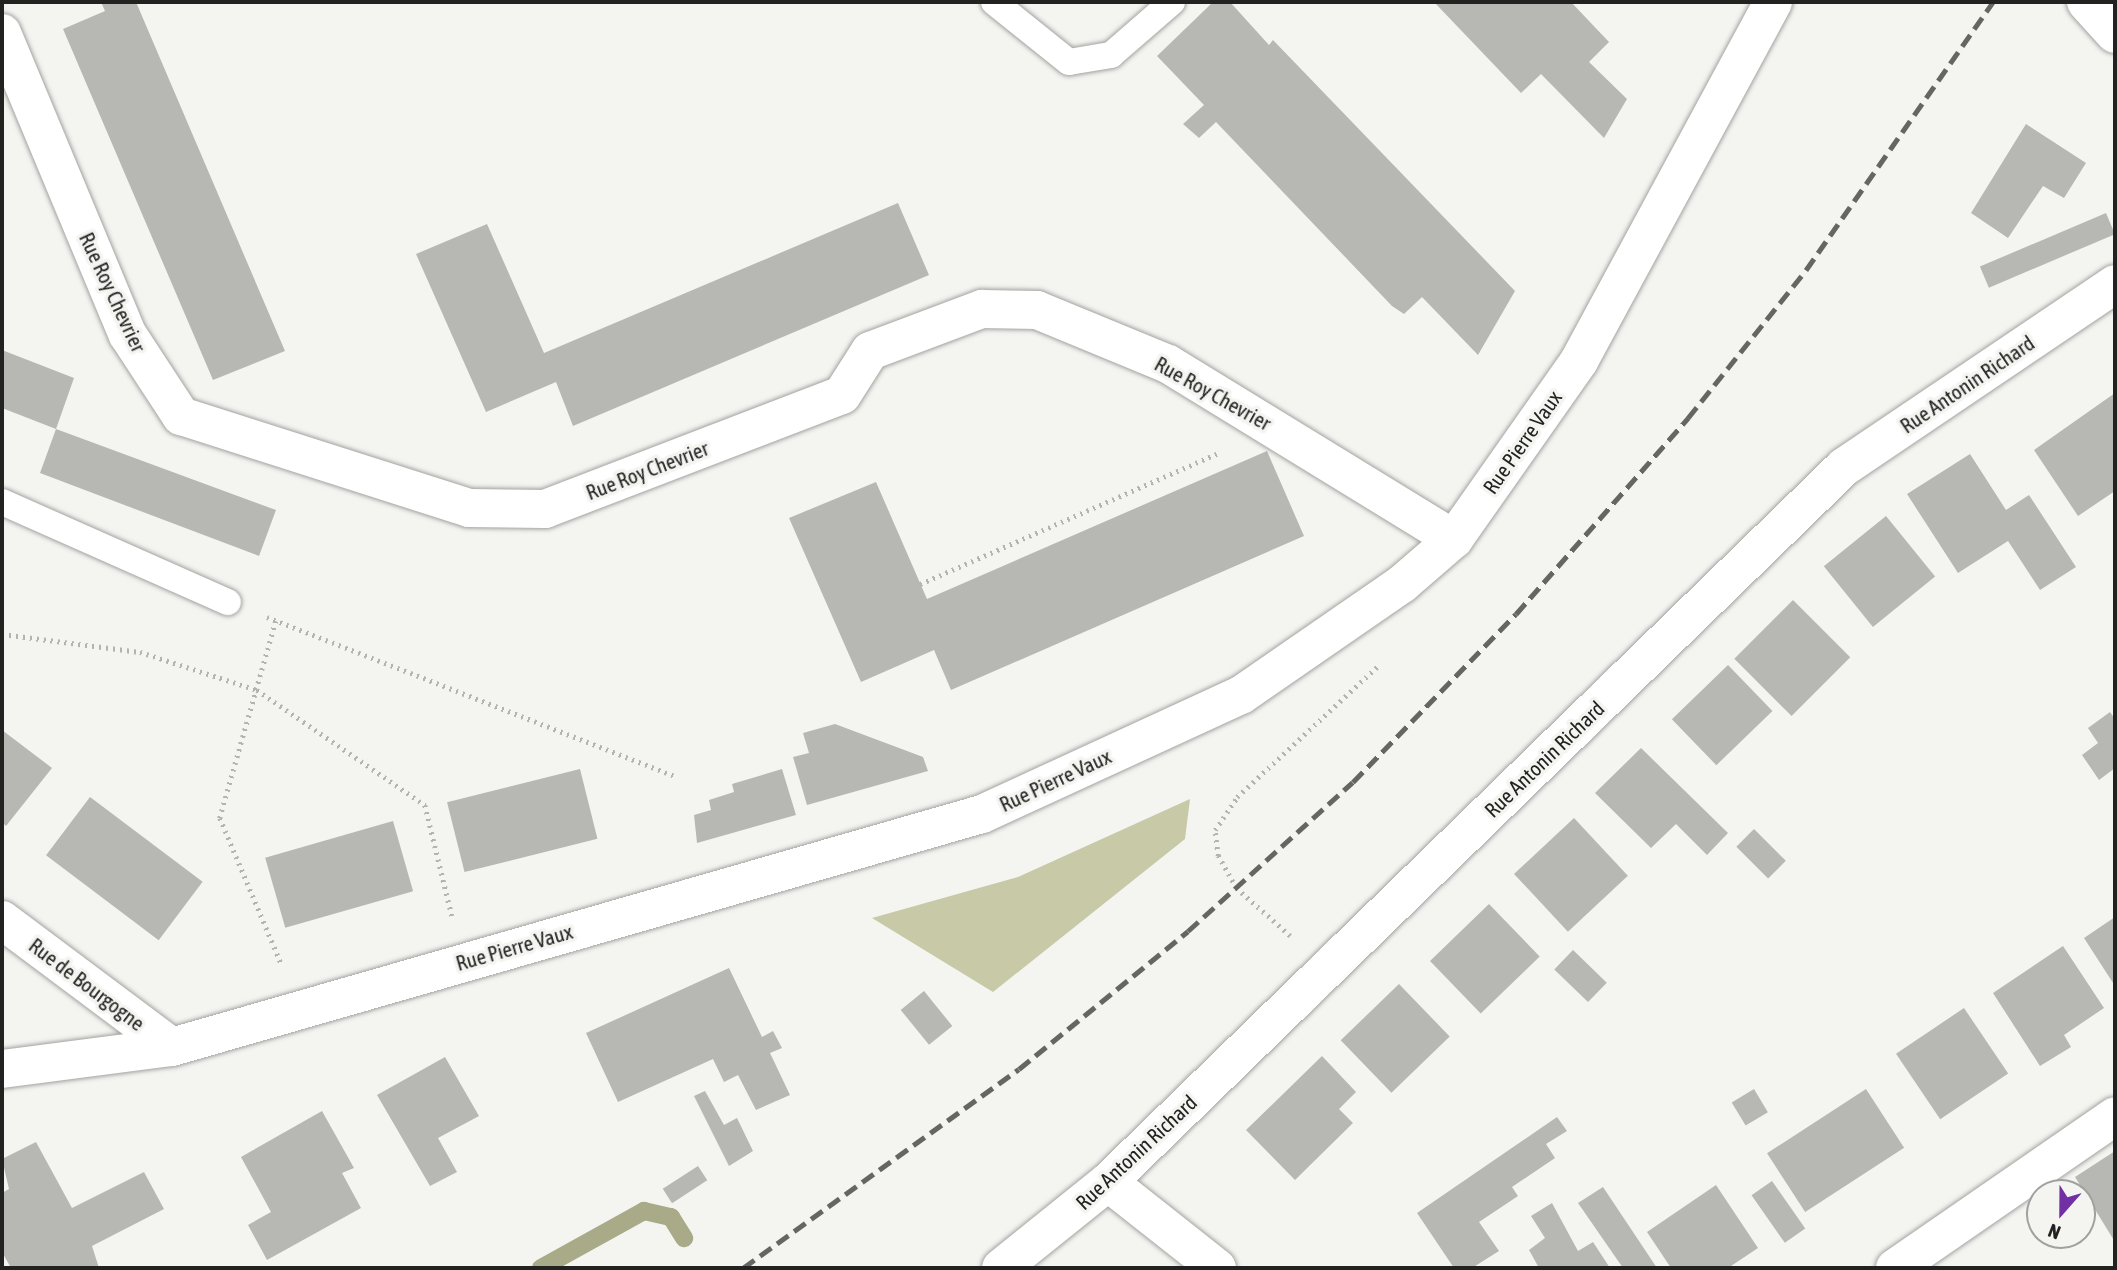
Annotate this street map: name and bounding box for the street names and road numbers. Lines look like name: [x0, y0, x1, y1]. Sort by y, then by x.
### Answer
street label: Rue Roy Chevrier: [74, 228, 152, 356]
street label: Rue Antonin Richard: [1895, 330, 2039, 438]
street label: Rue Roy Chevrier: [1150, 351, 1276, 435]
street label: Rue Pierre Vaux: [1477, 386, 1567, 498]
street label: Rue Roy Chevrier: [582, 435, 712, 505]
street label: Rue Antonin Richard: [1479, 696, 1609, 822]
street label: Rue Pierre Vaux: [995, 743, 1115, 817]
street label: Rue Pierre Vaux: [453, 918, 575, 976]
street label: Rue de Bourgogne: [24, 932, 150, 1036]
street label: Rue Antonin Richard: [1070, 1089, 1202, 1215]

